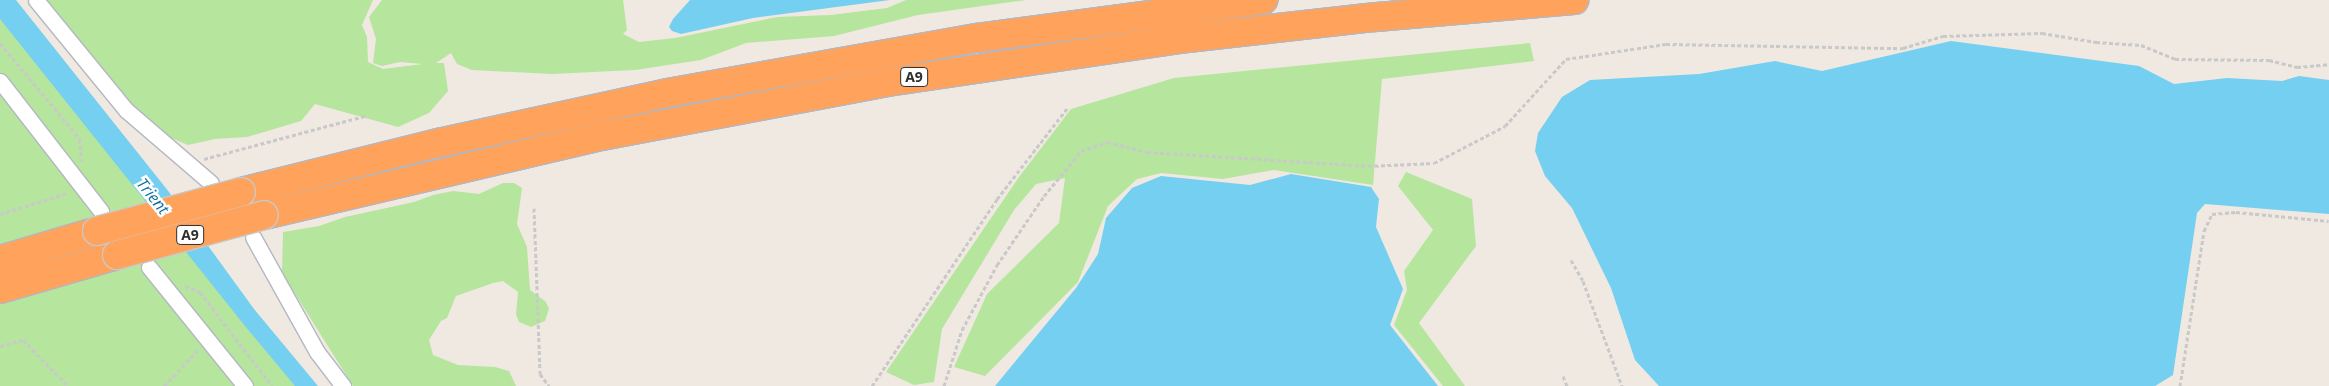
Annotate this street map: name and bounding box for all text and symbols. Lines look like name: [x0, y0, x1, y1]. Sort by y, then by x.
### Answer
road number: A9: [899, 66, 929, 88]
water label: Trient: [133, 174, 173, 218]
road number: A9: [175, 224, 205, 246]

